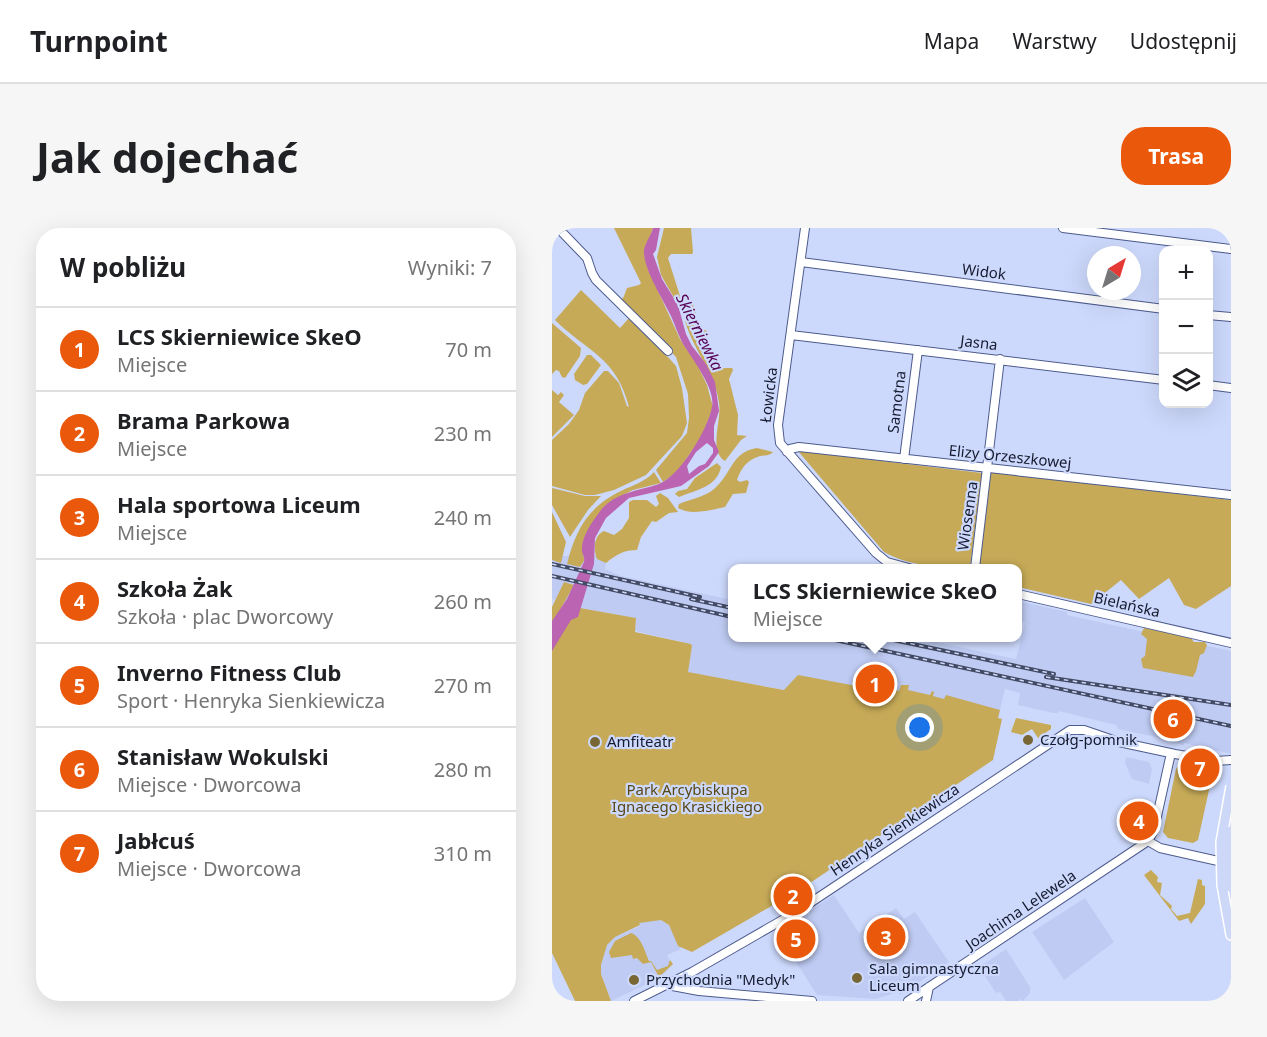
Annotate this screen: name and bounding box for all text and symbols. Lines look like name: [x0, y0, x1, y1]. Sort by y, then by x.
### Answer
text: Turnpoint: [30, 22, 168, 60]
text: Mapa: [924, 27, 979, 55]
text: Warstwy: [1012, 27, 1097, 55]
text: Udostępnij: [1130, 27, 1237, 55]
button: Trasa: [1121, 127, 1231, 185]
text: Jak dojechać: [36, 128, 298, 185]
north arrow: [1087, 246, 1141, 300]
map controls: [1159, 246, 1213, 408]
button: +: [1159, 246, 1213, 300]
text: W pobliżu: [60, 249, 186, 285]
text: Wyniki: 7: [408, 254, 492, 281]
street label: Widok: [961, 258, 1007, 284]
water label: Skierniewka: [671, 290, 729, 374]
button: −: [1159, 300, 1213, 354]
text: LCS Skierniewice SkeO: [117, 321, 362, 351]
street label: Jasna: [957, 330, 999, 354]
text: 1: [74, 336, 85, 363]
text: 70 m: [445, 336, 492, 363]
text: Miejsce: [117, 351, 187, 378]
button: layers: [1159, 354, 1213, 408]
street label: Łowicka: [755, 366, 781, 424]
street label: Samotna: [882, 369, 910, 434]
text: Brama Parkowa: [117, 405, 290, 435]
text: 2: [74, 420, 85, 447]
text: 230 m: [434, 420, 492, 447]
text: Miejsce: [117, 435, 187, 462]
street label: Elizy Orzeszkowej: [948, 440, 1072, 472]
street label: Wiosenna: [952, 480, 982, 552]
text: Hala sportowa Liceum: [117, 489, 361, 519]
text: 3: [74, 504, 85, 531]
text: 240 m: [434, 504, 492, 531]
text: Miejsce: [117, 519, 187, 546]
popup: [728, 564, 1022, 642]
text: Szkoła Żak: [117, 573, 233, 603]
text: LCS Skierniewice SkeO: [753, 575, 997, 605]
street label: Bielańska: [1092, 587, 1162, 621]
text: 4: [74, 588, 85, 615]
text: 260 m: [434, 588, 492, 615]
text: Szkoła · plac Dworcowy: [117, 603, 333, 630]
text: Miejsce: [753, 605, 823, 632]
text: Inverno Fitness Club: [117, 657, 342, 687]
pin: 1: [856, 662, 894, 706]
text: 5: [74, 672, 85, 699]
text: 270 m: [434, 672, 492, 699]
text: Sport · Henryka Sienkiewicza: [117, 687, 385, 714]
pin: 6: [1154, 696, 1192, 742]
your location: [905, 713, 934, 742]
place label: Czołg-pomnik: [1040, 729, 1137, 749]
place label: Amfiteatr: [607, 731, 674, 751]
marker: Czołg-pomnik: [1021, 733, 1035, 747]
marker: Amfiteatr: [588, 735, 602, 749]
text: Stanisław Wokulski: [117, 741, 329, 771]
pin: 7: [1180, 746, 1220, 790]
text: 6: [74, 756, 85, 783]
text: 280 m: [434, 756, 492, 783]
text: Miejsce · Dworcowa: [117, 771, 301, 798]
park label: Park Arcybiskupa Ignacego Krasickiego: [612, 779, 762, 816]
street label: Henryka Sienkiewicza: [826, 779, 963, 880]
pin: 4: [1120, 798, 1158, 844]
text: Jabłcuś: [117, 825, 195, 855]
text: 7: [74, 840, 85, 867]
text: 310 m: [434, 840, 492, 867]
text: Miejsce · Dworcowa: [117, 855, 301, 882]
street label: Joachima Lelewela: [960, 865, 1080, 955]
pin: 2: [774, 874, 812, 918]
pin: 3: [866, 914, 906, 960]
pin: 5: [776, 916, 816, 962]
place label: Sala gimnastyczna Liceum: [869, 958, 999, 995]
place label: Przychodnia "Medyk": [646, 969, 795, 989]
marker: Sala gimnastyczna Liceum: [850, 971, 864, 985]
marker: Przychodnia "Medyk": [627, 973, 641, 987]

